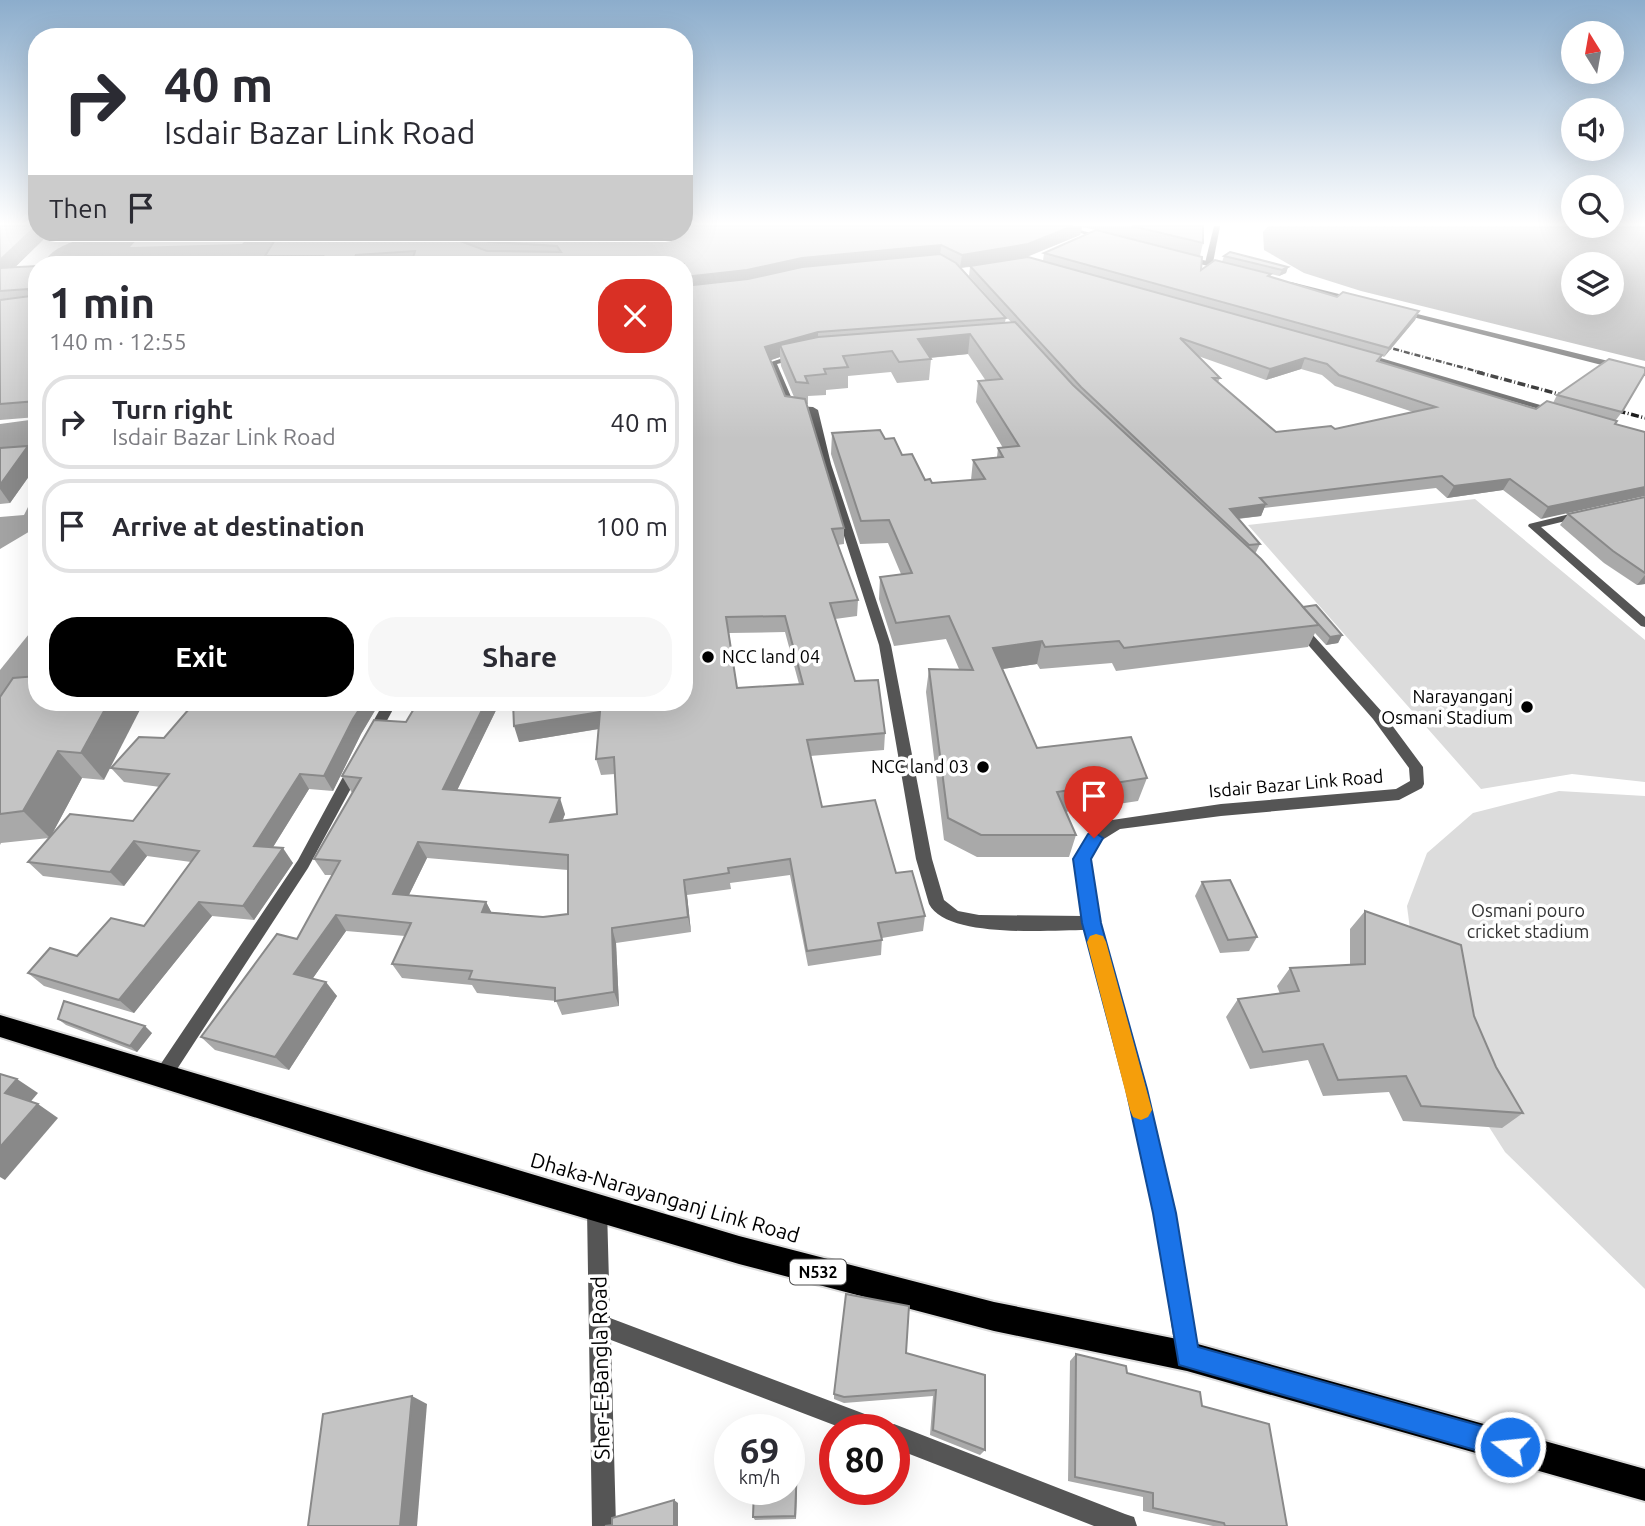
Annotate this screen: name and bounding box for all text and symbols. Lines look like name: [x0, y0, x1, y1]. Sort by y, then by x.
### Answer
north arrow: [1561, 21, 1624, 84]
map controls: [1561, 21, 1624, 315]
icon: right: [49, 56, 140, 147]
text: 40 m: [164, 56, 273, 111]
button: sound: [1561, 98, 1624, 161]
text: Isdair Bazar Link Road: [164, 114, 475, 150]
button: search: [1561, 175, 1624, 238]
icon: arrive: [122, 189, 160, 227]
text: Then: [49, 194, 108, 223]
button: layers: [1561, 252, 1624, 315]
text: 1 min: [49, 279, 155, 326]
button: close: [598, 279, 672, 353]
text: 140 m · 12:55: [49, 329, 187, 354]
text: Turn right: [112, 395, 233, 424]
icon: right: [53, 403, 91, 441]
text: 40 m: [610, 408, 668, 437]
text: Isdair Bazar Link Road: [112, 424, 336, 449]
icon: arrive: [53, 507, 91, 545]
text: Arrive at destination: [112, 512, 365, 541]
text: 100 m: [596, 512, 668, 541]
button: Exit: [49, 617, 354, 697]
button: Share: [368, 617, 672, 697]
place label: NCC land 04: [722, 646, 820, 666]
marker: NCC land 04: [700, 649, 716, 665]
place label: Narayanganj Osmani Stadium: [1381, 686, 1513, 727]
marker: Narayanganj Osmani Stadium: [1519, 699, 1535, 715]
place label: NCC land 03: [871, 756, 969, 776]
marker: NCC land 03: [975, 759, 991, 775]
street label: Isdair Bazar Link Road: [1208, 765, 1384, 801]
pin: [1064, 766, 1124, 838]
icon: arrive: [1075, 777, 1113, 815]
park label: Osmani pouro cricket stadium: [1467, 900, 1589, 941]
street label: Dhaka-Narayanganj Link Road: [528, 1147, 803, 1247]
road number: N532: [790, 1260, 846, 1284]
street label: Sher-E-Bangla Road: [586, 1276, 614, 1460]
position arrow: [1473, 1410, 1547, 1484]
speed limit sign: 80: [819, 1414, 910, 1505]
text: 69: [740, 1430, 779, 1470]
text: km/h: [739, 1467, 780, 1487]

